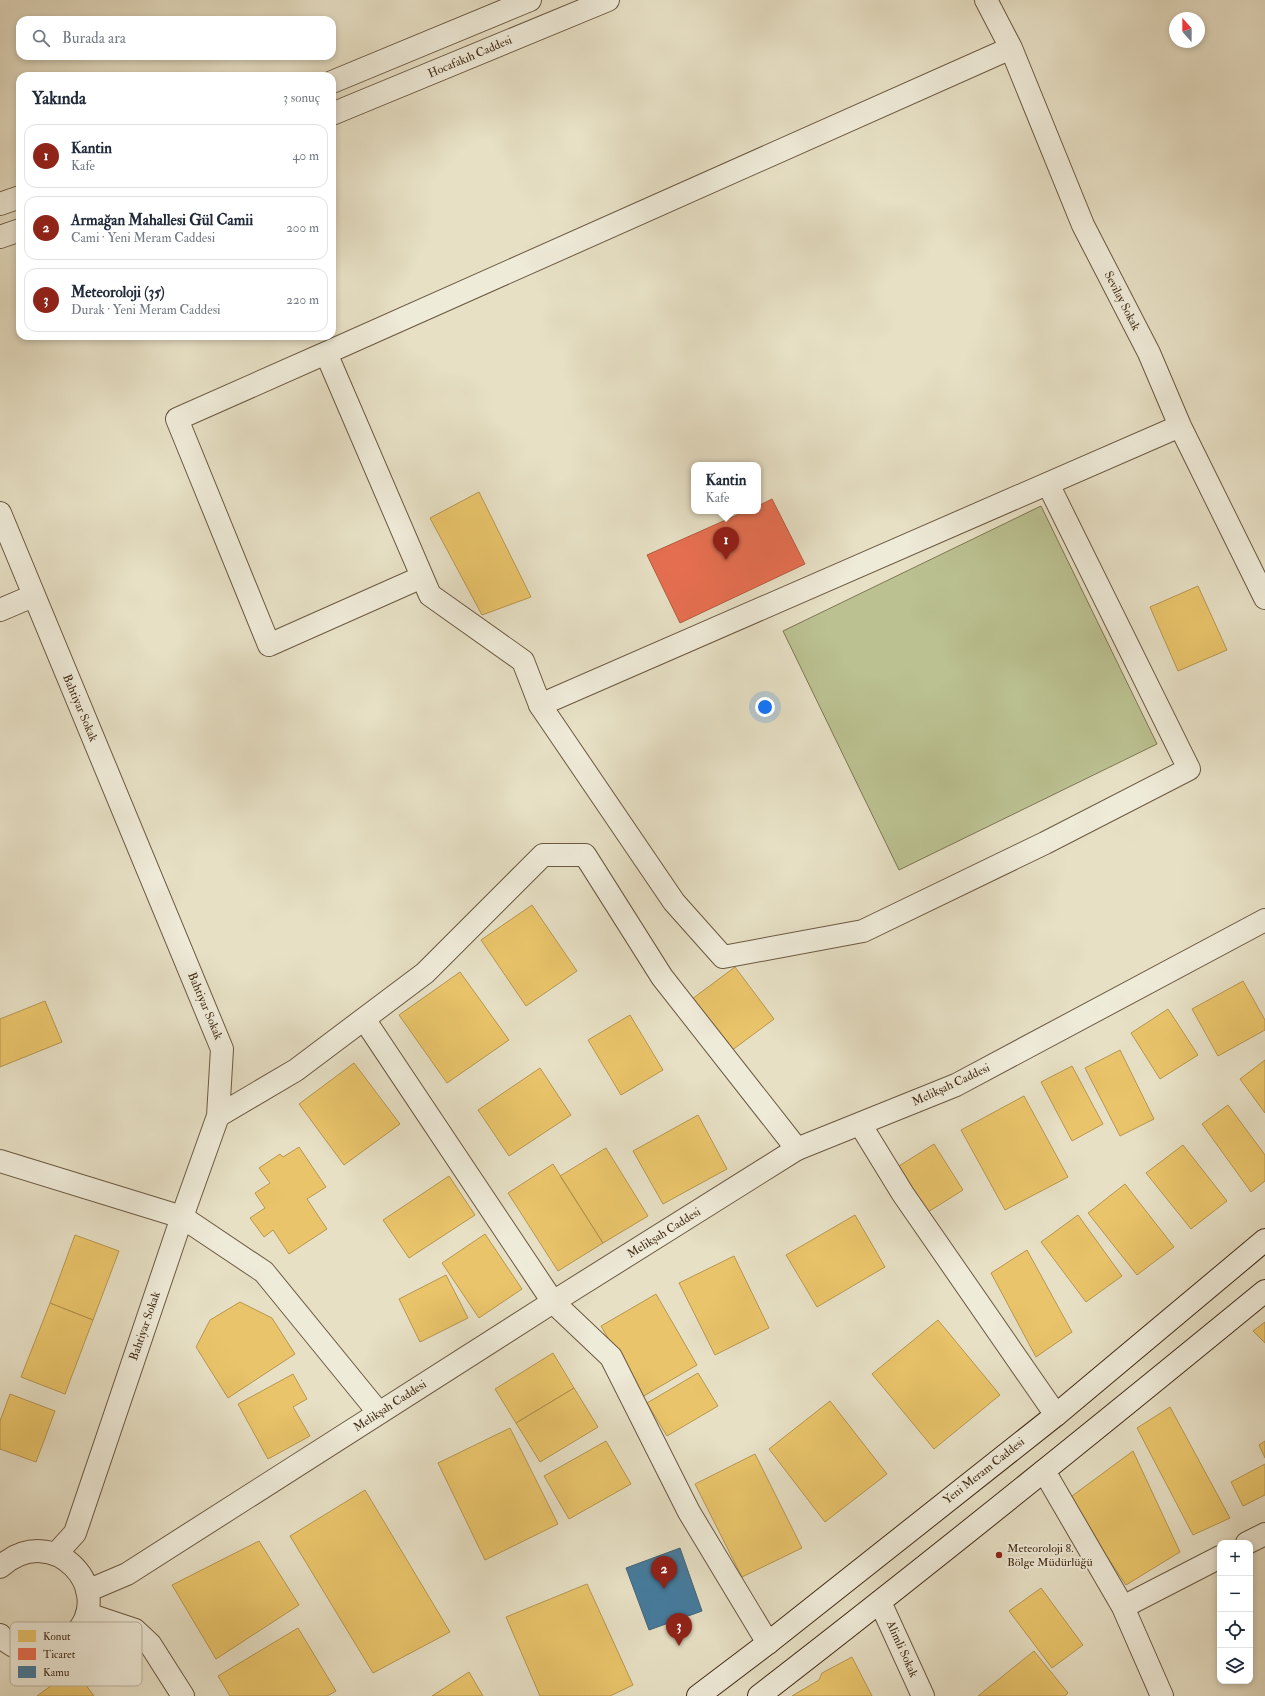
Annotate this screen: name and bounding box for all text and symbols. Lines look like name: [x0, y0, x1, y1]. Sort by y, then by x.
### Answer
north arrow: [1169, 12, 1205, 48]
search box: [16, 16, 336, 60]
icon: search: [30, 27, 52, 49]
text: Burada ara: [62, 29, 126, 48]
street label: Hocafakıh Caddesi: [426, 33, 514, 81]
text: Yakında: [32, 88, 86, 109]
text: 3 sonuç: [283, 90, 320, 106]
text: Kantin: [71, 139, 112, 158]
text: 1: [44, 148, 48, 164]
text: 40 m: [293, 148, 319, 164]
text: Kafe: [71, 158, 95, 174]
text: Armağan Mahallesi Gül Camii: [71, 211, 253, 230]
text: 2: [43, 220, 49, 236]
text: 200 m: [286, 220, 319, 236]
text: Cami · Yeni Meram Caddesi: [71, 230, 215, 246]
street label: Sevilay Sokak: [1101, 269, 1143, 333]
text: Meteoroloji (35): [71, 283, 165, 302]
text: 3: [44, 292, 49, 308]
text: 220 m: [286, 292, 319, 308]
text: Durak · Yeni Meram Caddesi: [71, 302, 221, 318]
popup: [691, 462, 761, 514]
text: Kantin: [706, 471, 746, 490]
text: Kafe: [706, 490, 730, 506]
pin: 1: [713, 527, 739, 560]
street label: Bahtiyar Sokak: [59, 672, 101, 744]
your location: [755, 697, 775, 717]
street label: Bahtiyar Sokak: [184, 970, 226, 1042]
street label: Melikşah Caddesi: [910, 1060, 992, 1110]
street label: Melikşah Caddesi: [624, 1204, 704, 1262]
street label: Bahtiyar Sokak: [126, 1289, 164, 1362]
street label: Melikşah Caddesi: [351, 1377, 429, 1435]
street label: Yeni Meram Caddesi: [940, 1434, 1028, 1508]
map controls: [1217, 1540, 1253, 1684]
button: +: [1217, 1540, 1253, 1576]
place label: Meteoroloji 8. Bölge Müdürlüğü: [1007, 1541, 1093, 1570]
marker: Meteoroloji 8. Bölge Müdürlüğü: [994, 1550, 1004, 1560]
pin: 2: [651, 1556, 677, 1589]
button: −: [1217, 1576, 1253, 1612]
button: locate: [1217, 1612, 1253, 1648]
pin: 3: [666, 1613, 692, 1646]
street label: Alimli Sokak: [882, 1617, 921, 1680]
legend: [10, 1622, 142, 1686]
text: Konut: [43, 1630, 71, 1643]
text: Ticaret: [43, 1648, 76, 1661]
button: layers: [1217, 1648, 1253, 1684]
text: Kamu: [43, 1666, 70, 1679]

